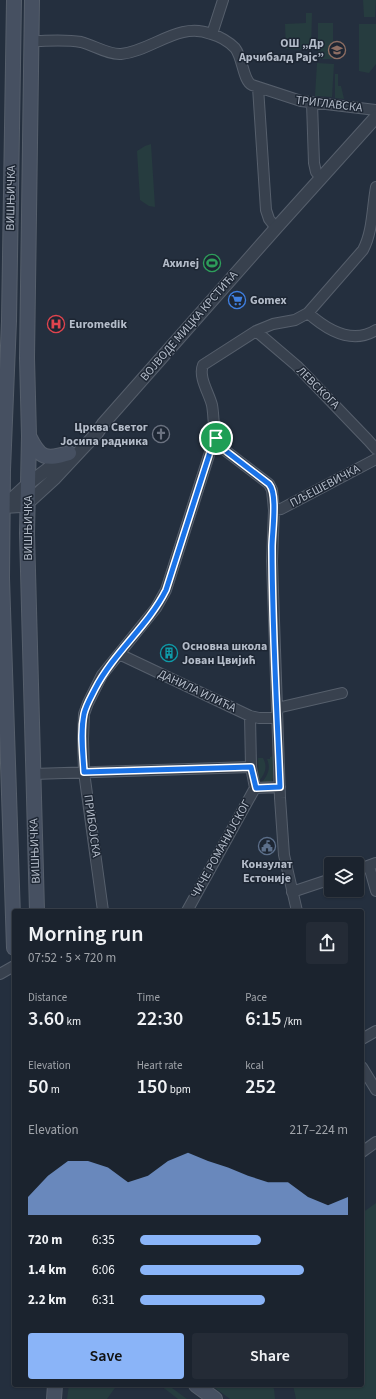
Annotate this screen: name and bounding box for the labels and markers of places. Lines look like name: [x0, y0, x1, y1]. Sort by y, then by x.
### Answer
place label: ОШ „Др Арчибалд Рајс”: [238, 35, 324, 66]
school or university icon: ОШ „Др Арчибалд Рајс”: [327, 40, 347, 60]
sports icon: Ахилеј: [202, 253, 222, 273]
place label: Ахилеј: [162, 255, 199, 272]
supermarket icon: Gomex: [227, 290, 247, 310]
place label: Gomex: [250, 292, 287, 309]
hospital icon: Euromedik: [46, 314, 66, 334]
place label: Euromedik: [69, 316, 127, 333]
place label: Црква Светог Јосипа радника: [60, 419, 148, 450]
pin: [199, 421, 233, 455]
church icon: Црква Светог Јосипа радника: [151, 424, 171, 444]
place label: Основна школа Јован Цвијић: [182, 638, 267, 669]
building icon: Основна школа Јован Цвијић: [159, 643, 179, 663]
public building icon: Конзулат Естоније: [257, 836, 277, 856]
place label: Конзулат Естоније: [241, 856, 293, 887]

